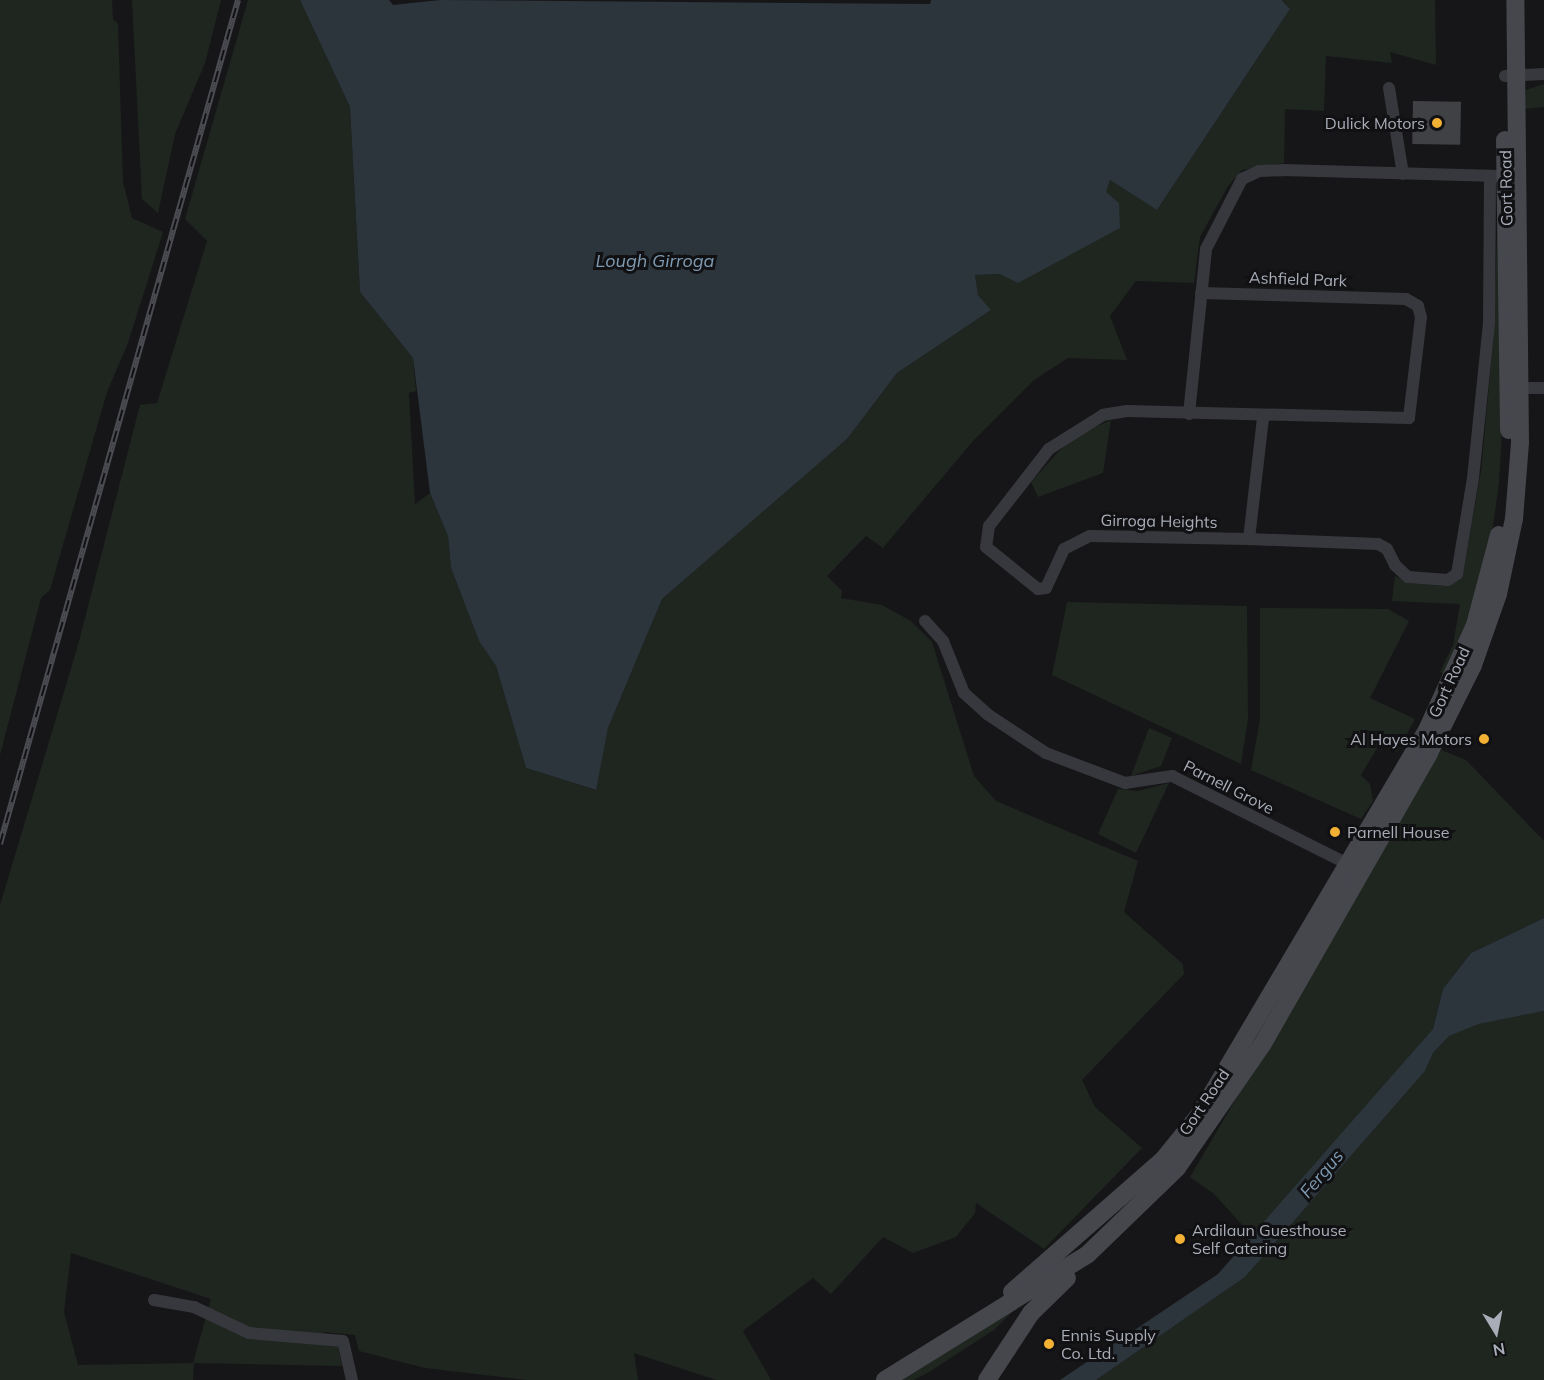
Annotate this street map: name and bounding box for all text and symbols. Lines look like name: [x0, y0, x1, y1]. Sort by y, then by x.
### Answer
place label: Dulick Motors: [1325, 113, 1425, 133]
marker: Dulick Motors: [1430, 116, 1444, 130]
street label: Gort Road: [1496, 150, 1516, 226]
water label: Lough Girroga: [596, 250, 714, 272]
street label: Ashfield Park: [1249, 268, 1347, 290]
street label: Girroga Heights: [1100, 510, 1218, 532]
street label: Gort Road: [1424, 643, 1474, 721]
place label: Al Hayes Motors: [1350, 729, 1472, 749]
marker: Al Hayes Motors: [1477, 732, 1491, 746]
street label: Parnell Grove: [1181, 756, 1277, 818]
place label: Parnell House: [1347, 822, 1450, 842]
marker: Parnell House: [1328, 825, 1342, 839]
street label: Gort Road: [1175, 1065, 1233, 1139]
water label: Fergus: [1296, 1146, 1348, 1202]
place label: Ardilaun Guesthouse Self Catering: [1192, 1220, 1347, 1258]
marker: Ardilaun Guesthouse Self Catering: [1173, 1232, 1187, 1246]
north arrow: [1466, 1302, 1526, 1362]
place label: Ennis Supply Co. Ltd.: [1061, 1325, 1156, 1363]
marker: Ennis Supply Co. Ltd.: [1042, 1337, 1056, 1351]
text: N: [1491, 1339, 1507, 1361]

